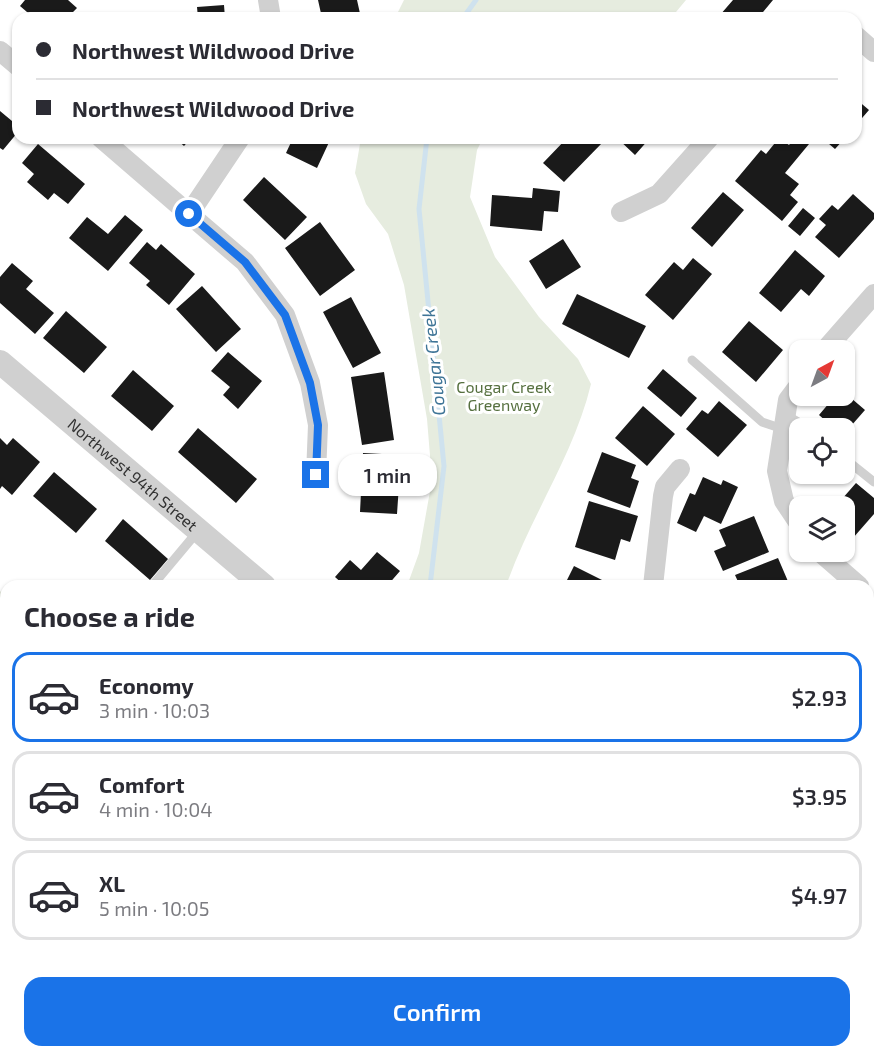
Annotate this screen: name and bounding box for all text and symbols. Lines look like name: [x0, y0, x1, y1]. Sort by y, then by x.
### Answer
text: Northwest Wildwood Drive: [72, 37, 354, 63]
text: Northwest Wildwood Drive: [72, 95, 354, 121]
route start: [175, 200, 202, 227]
water label: Cougar Creek: [416, 307, 450, 417]
north arrow: [789, 340, 855, 406]
map controls: [789, 340, 855, 562]
park label: Cougar Creek Greenway: [456, 377, 552, 414]
street label: Northwest 94th Street: [64, 414, 202, 535]
button: locate: [789, 418, 855, 484]
callout: 1 min: [337, 454, 436, 496]
route end: [302, 461, 329, 488]
text: 1 min: [364, 463, 411, 487]
button: layers: [789, 496, 855, 562]
text: Choose a ride: [24, 600, 195, 632]
icon: car: [27, 670, 81, 724]
text: Economy: [99, 672, 194, 698]
text: $2.93: [791, 684, 847, 710]
text: 3 min · 10:03: [99, 698, 210, 722]
icon: car: [27, 769, 81, 823]
text: Comfort: [99, 771, 184, 797]
text: $3.95: [792, 783, 847, 809]
text: 4 min · 10:04: [99, 797, 213, 821]
icon: car: [27, 868, 81, 922]
text: XL: [99, 870, 125, 896]
text: $4.97: [791, 882, 847, 908]
text: 5 min · 10:05: [99, 896, 209, 920]
button: Confirm: [24, 977, 850, 1046]

